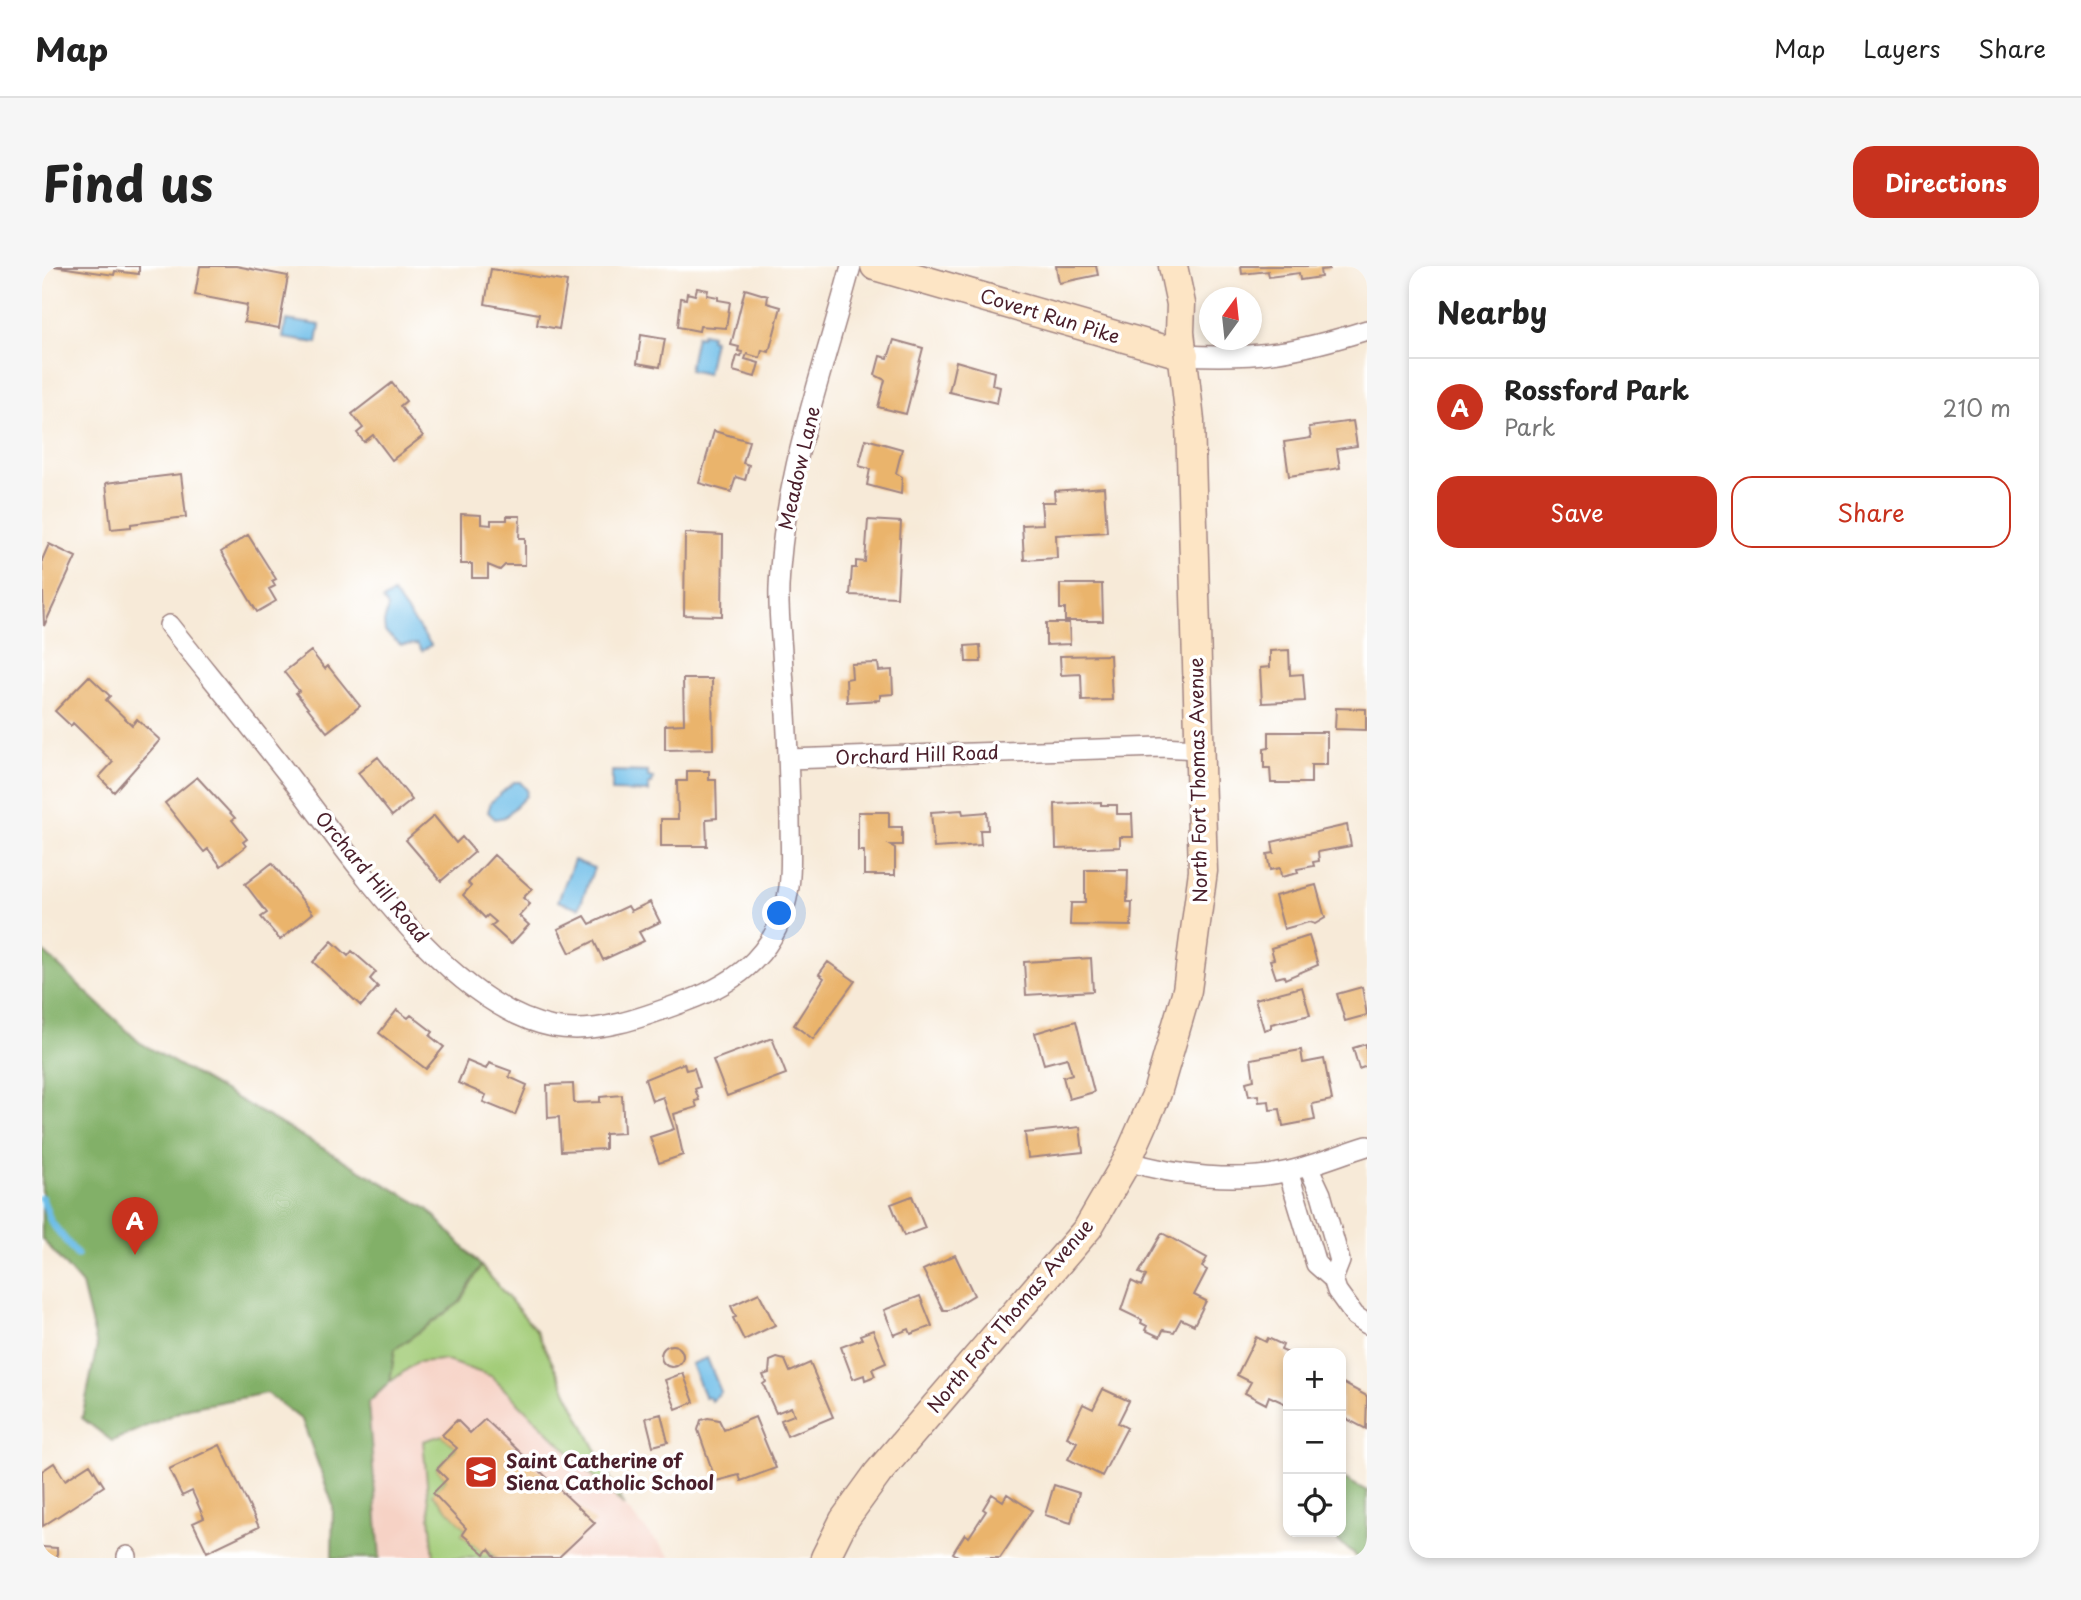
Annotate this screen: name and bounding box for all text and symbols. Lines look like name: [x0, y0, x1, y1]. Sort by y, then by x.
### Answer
text: Map: [35, 23, 108, 73]
text: Map: [1774, 30, 1825, 66]
text: Layers: [1863, 30, 1940, 66]
text: Share: [1978, 30, 2046, 66]
text: Find us: [42, 145, 213, 219]
button: Directions: [1853, 146, 2039, 218]
street label: Covert Run Pike: [977, 280, 1124, 350]
north arrow: [1199, 287, 1262, 350]
text: Nearby: [1437, 289, 1547, 334]
text: Rossford Park: [1504, 370, 1689, 409]
text: A: [1451, 390, 1469, 425]
text: 210 m: [1943, 390, 2011, 425]
street label: Meadow Lane: [770, 403, 826, 532]
text: Park: [1504, 409, 1555, 444]
button: Save: [1437, 476, 1717, 548]
button: Share: [1731, 476, 2011, 548]
street label: North Fort Thomas Avenue: [1181, 657, 1213, 903]
street label: Orchard Hill Road: [835, 737, 999, 771]
street label: Orchard Hill Road: [309, 805, 436, 948]
your location: [762, 896, 796, 930]
pin: A: [112, 1197, 158, 1255]
street label: North Fort Thomas Avenue: [920, 1212, 1099, 1418]
map controls: [1283, 1348, 1346, 1537]
button: +: [1283, 1348, 1346, 1411]
button: −: [1283, 1411, 1346, 1474]
place label: Saint Catherine of Siena Catholic School: [506, 1446, 714, 1496]
school or university icon: Saint Catherine of Siena Catholic School: [462, 1453, 500, 1491]
button: locate: [1283, 1474, 1346, 1537]

